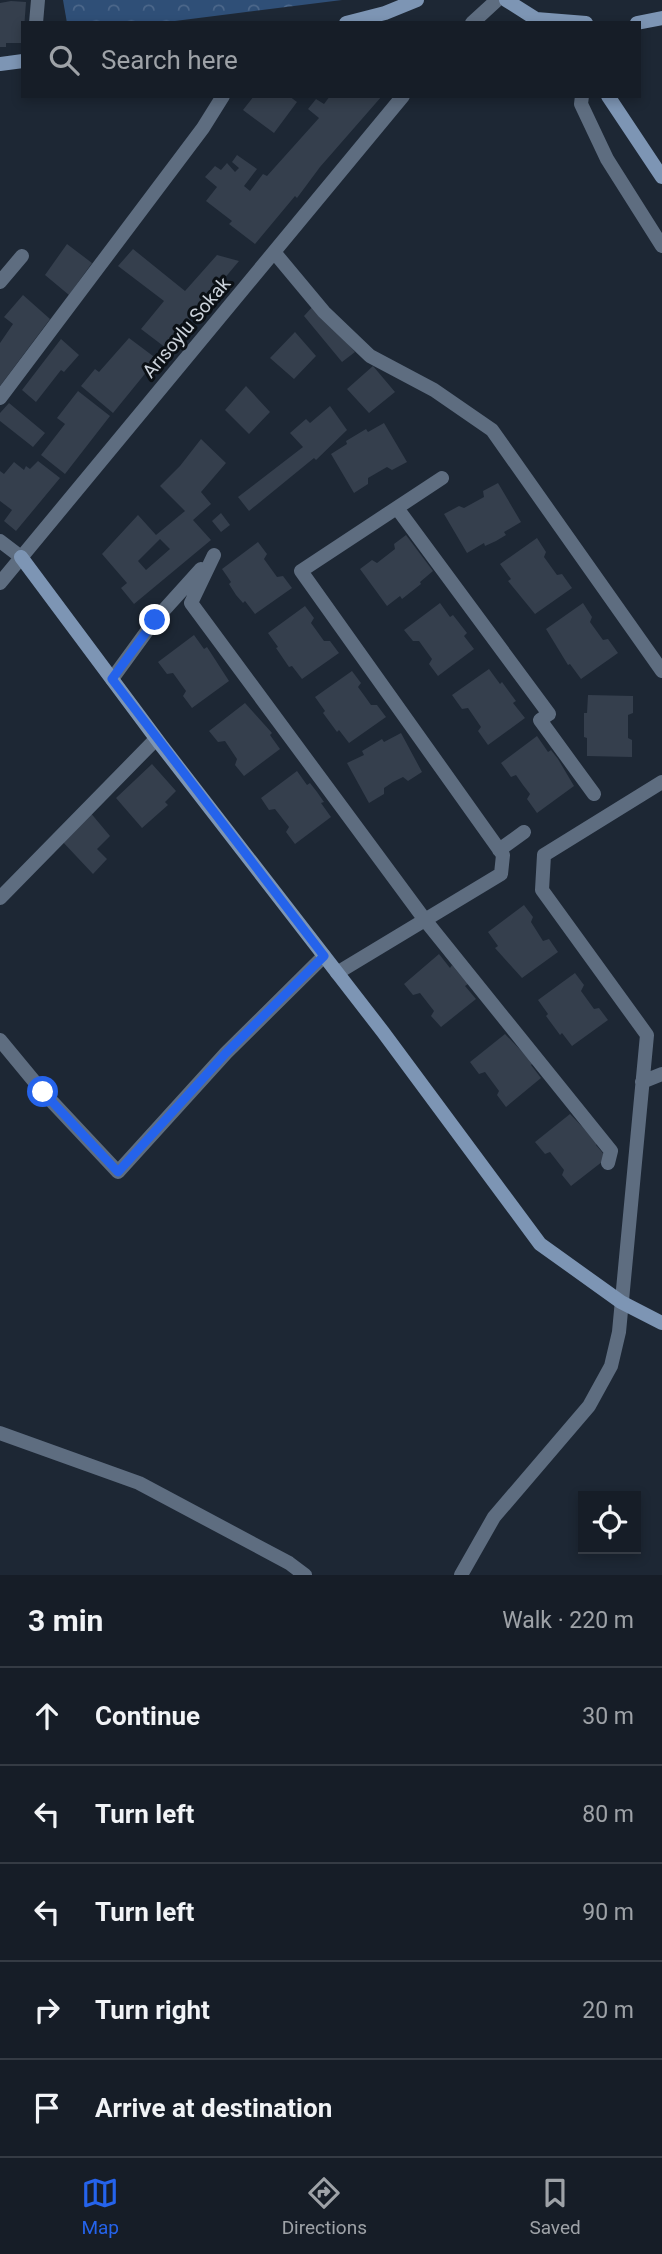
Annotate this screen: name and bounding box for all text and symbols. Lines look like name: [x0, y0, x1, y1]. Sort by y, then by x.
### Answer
search box: [21, 21, 641, 98]
icon: search: [45, 41, 83, 79]
text: Search here: [101, 45, 238, 75]
street label: Arısoylu Sokak: [138, 272, 235, 382]
route end: [139, 604, 170, 635]
route start: [27, 1076, 58, 1107]
map controls: [578, 1491, 641, 1554]
button: locate: [578, 1491, 641, 1554]
text: 3 min: [28, 1603, 103, 1638]
text: Walk · 220 m: [502, 1607, 634, 1634]
icon: ahead: [28, 1697, 66, 1735]
text: Continue: [95, 1701, 200, 1731]
text: 30 m: [582, 1703, 634, 1730]
icon: left: [28, 1795, 66, 1833]
text: Turn left: [95, 1799, 194, 1829]
text: 80 m: [582, 1801, 634, 1828]
icon: left: [28, 1893, 66, 1931]
text: Turn left: [95, 1897, 194, 1927]
text: 90 m: [582, 1899, 634, 1926]
icon: right: [28, 1991, 66, 2029]
text: Turn right: [95, 1995, 210, 2025]
text: 20 m: [582, 1997, 634, 2024]
icon: arrive: [28, 2089, 66, 2127]
text: Arrive at destination: [95, 2093, 332, 2123]
tab: Map: [81, 2174, 119, 2239]
tab: Directions: [282, 2174, 367, 2239]
tab: Saved: [529, 2174, 581, 2239]

